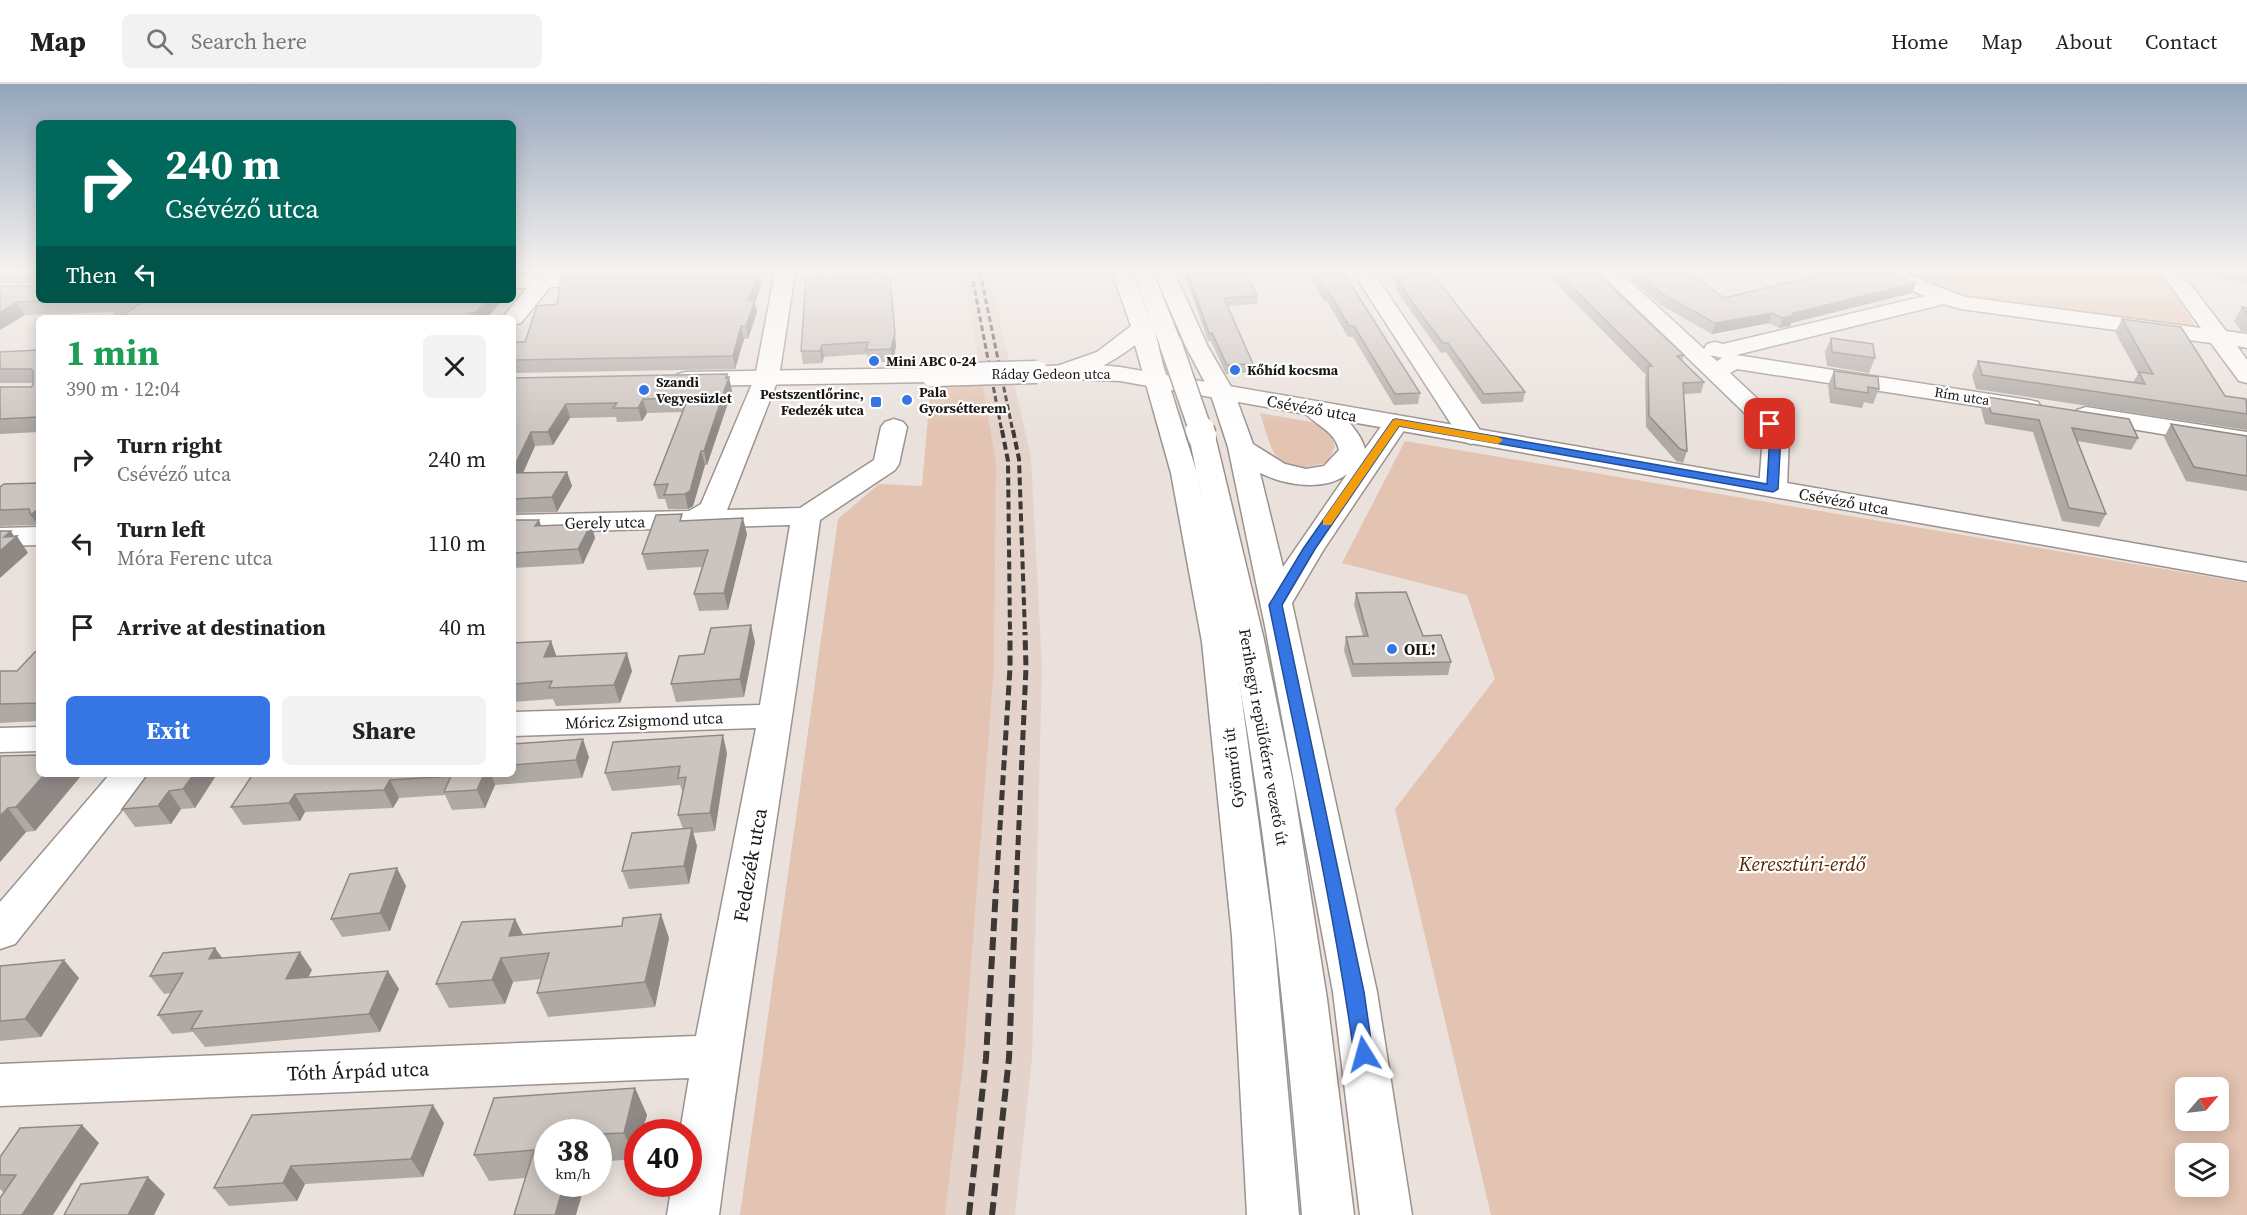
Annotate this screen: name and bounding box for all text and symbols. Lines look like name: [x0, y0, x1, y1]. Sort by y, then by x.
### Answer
search box: [122, 14, 542, 68]
text: Map: [30, 22, 86, 60]
icon: search: [143, 25, 176, 58]
text: Search here: [191, 26, 307, 56]
text: Home: [1891, 27, 1949, 56]
text: Map: [1982, 27, 2023, 56]
text: About: [2056, 27, 2112, 56]
text: Contact: [2145, 27, 2217, 56]
text: 240 m: [165, 135, 280, 193]
icon: right: [66, 144, 144, 222]
text: Csévéző utca: [165, 190, 319, 227]
icon: left: [129, 258, 162, 291]
text: Then: [66, 260, 117, 290]
text: 1 min: [66, 328, 159, 377]
button: close: [423, 335, 486, 398]
place label: Mini ABC 0-24: [886, 351, 977, 371]
marker: Mini ABC 0-24: [867, 354, 881, 368]
place label: Kőhíd kocsma: [1247, 360, 1339, 380]
marker: Kőhíd kocsma: [1228, 363, 1242, 377]
street label: Ráday Gedeon utca: [991, 364, 1112, 384]
place label: Szandi Vegyesüzlet: [656, 372, 733, 408]
text: 390 m · 12:04: [66, 375, 180, 403]
place label: Pala Gyorsétterem: [919, 382, 1007, 418]
street label: Rím utca: [1933, 382, 1992, 410]
marker: Szandi Vegyesüzlet: [637, 383, 651, 397]
place label: Pestszentlőrinc, Fedezék utca: [760, 384, 865, 420]
street label: Csévéző utca: [1265, 389, 1360, 427]
marker: Pala Gyorsétterem: [900, 393, 914, 407]
marker: Pestszentlőrinc, Fedezék utca: [869, 395, 883, 409]
pin: [1744, 398, 1795, 449]
icon: arrive: [1753, 407, 1786, 440]
text: Turn right: [117, 430, 222, 460]
icon: right: [66, 443, 99, 476]
text: 240 m: [428, 444, 486, 474]
text: Csévéző utca: [117, 460, 231, 488]
street label: Csévéző utca: [1797, 482, 1892, 520]
street label: Gerely utca: [564, 510, 646, 534]
text: Turn left: [117, 514, 205, 544]
icon: left: [66, 527, 99, 560]
text: 110 m: [428, 528, 486, 558]
text: Móra Ferenc utca: [117, 544, 273, 572]
icon: arrive: [66, 611, 99, 644]
text: Arrive at destination: [117, 612, 326, 642]
text: 40 m: [439, 612, 486, 642]
street label: Ferihegyi repülőtérre vezető út: [1234, 627, 1294, 848]
place label: OIL!: [1404, 638, 1436, 660]
marker: OIL!: [1385, 642, 1399, 656]
button: Exit: [66, 696, 270, 765]
button: Share: [282, 696, 486, 765]
street label: Móricz Zsigmond utca: [565, 706, 724, 734]
street label: Gyömrői út: [1217, 726, 1249, 809]
street label: Fedezék utca: [726, 805, 774, 924]
park label: Keresztúri-erdő: [1738, 850, 1867, 878]
position arrow: [1332, 1022, 1396, 1086]
street label: Tóth Árpád utca: [286, 1054, 430, 1087]
north arrow: [2175, 1077, 2229, 1131]
map controls: [2175, 1077, 2229, 1197]
speed limit sign: 40: [624, 1119, 702, 1197]
text: 38: [557, 1130, 589, 1171]
button: layers: [2175, 1143, 2229, 1197]
text: km/h: [555, 1163, 591, 1184]

